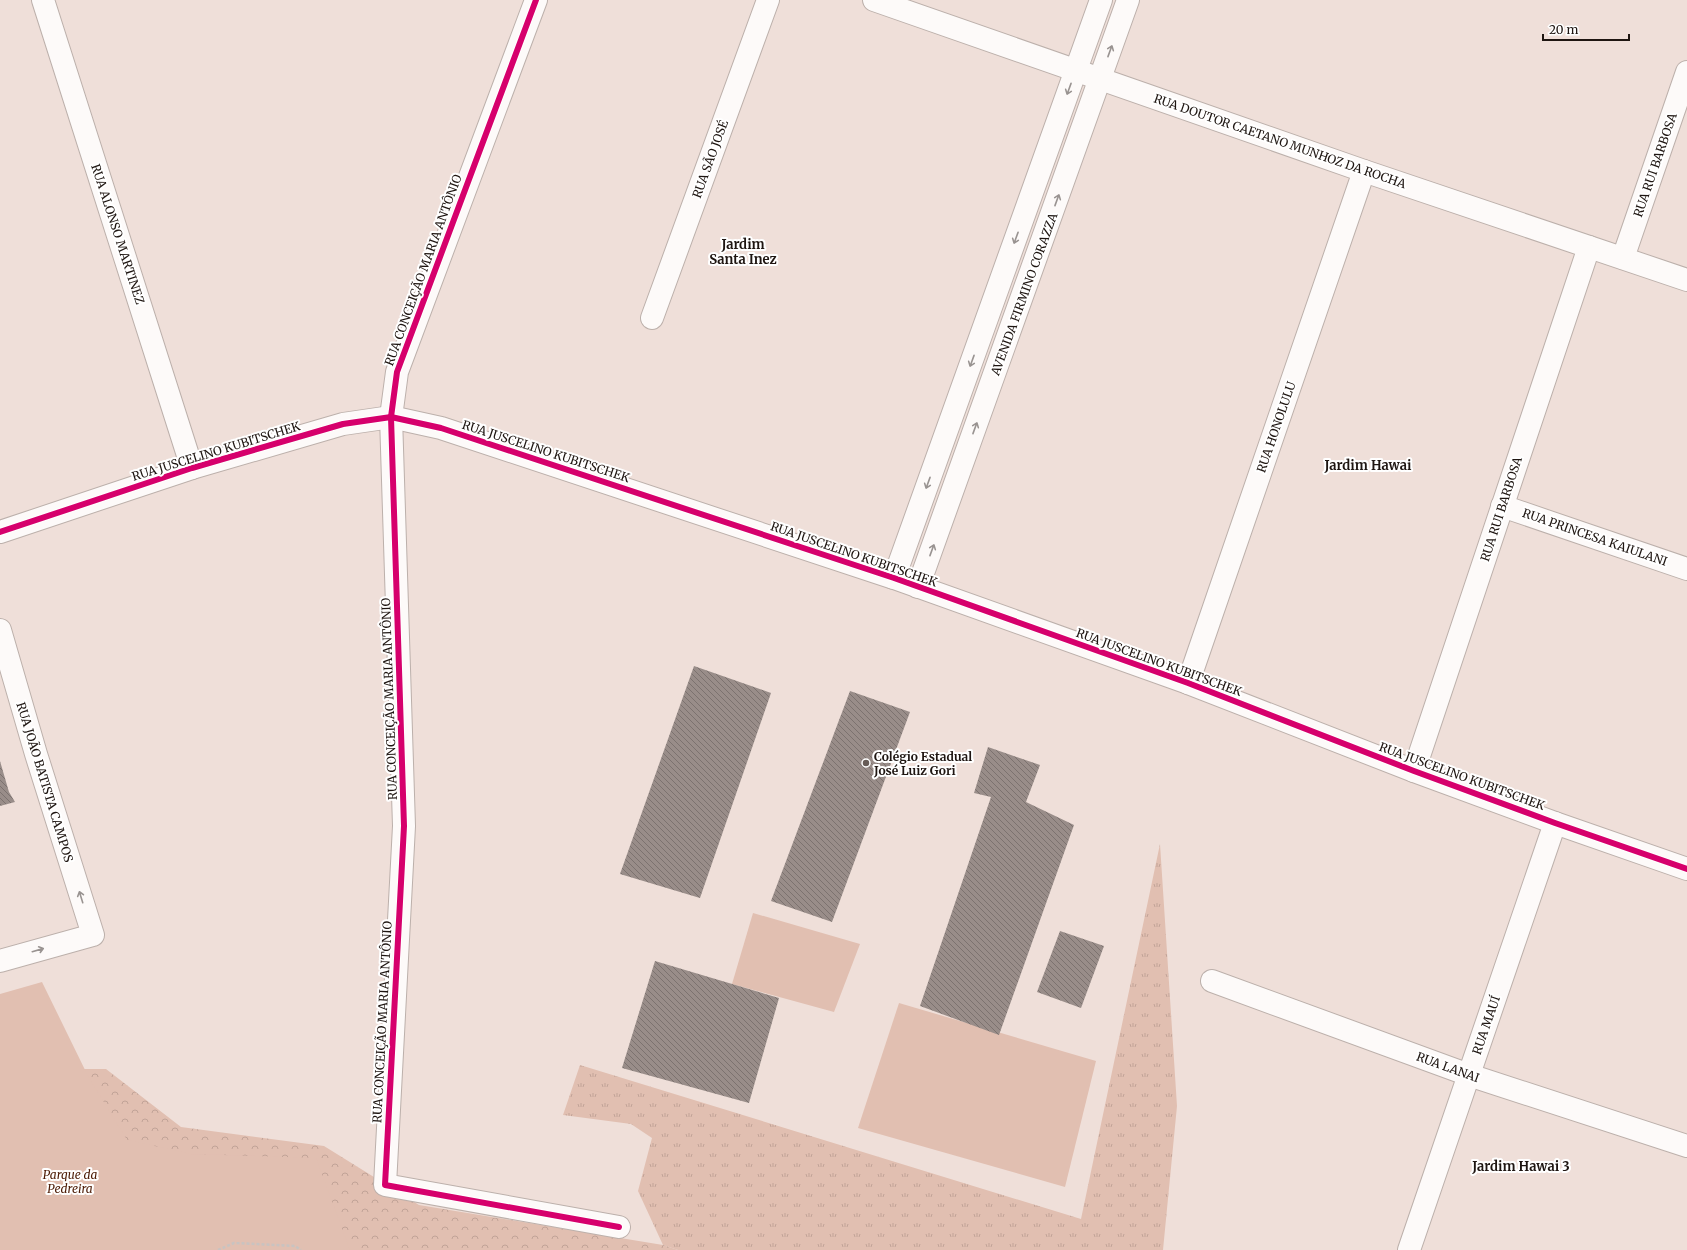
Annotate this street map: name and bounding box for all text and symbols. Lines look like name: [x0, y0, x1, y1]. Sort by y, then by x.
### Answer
scale bar: [1543, 16, 1629, 42]
text: 20 m: [1549, 22, 1578, 37]
one-way arrow: [1107, 45, 1114, 58]
one-way arrow: [1065, 83, 1073, 95]
street label: RUA DOUTOR CAETANO MUNHOZ DA ROCHA: [1152, 91, 1409, 192]
street label: RUA RUI BARBOSA: [1630, 110, 1680, 219]
street label: RUA SÃO JOSÉ: [689, 118, 731, 200]
street label: RUA ALONSO MARTINEZ: [88, 162, 148, 306]
street label: RUA CONCEIÇÃO MARIA ANTÔNIO: [381, 172, 465, 368]
one-way arrow: [1054, 194, 1061, 207]
street label: AVENIDA FIRMINO CORAZZA: [987, 210, 1061, 378]
one-way arrow: [1012, 232, 1019, 245]
district label: Jardim Santa Inez: [709, 236, 777, 268]
one-way arrow: [968, 354, 976, 366]
street label: RUA HONOLULU: [1253, 379, 1299, 475]
street label: RUA JUSCELINO KUBITSCHEK: [460, 417, 632, 485]
street label: RUA JUSCELINO KUBITSCHEK: [130, 418, 302, 484]
one-way arrow: [972, 422, 980, 434]
street label: RUA RUI BARBOSA: [1477, 454, 1525, 563]
district label: Jardim Hawai: [1324, 457, 1412, 474]
one-way arrow: [924, 477, 932, 489]
street label: RUA PRINCESA KAIULANI: [1521, 505, 1669, 569]
street label: RUA JUSCELINO KUBITSCHEK: [769, 518, 940, 590]
one-way arrow: [928, 545, 936, 557]
street label: RUA CONCEIÇÃO MARIA ANTÔNIO: [378, 597, 400, 800]
street label: RUA JUSCELINO KUBITSCHEK: [1074, 625, 1244, 699]
street label: RUA JOÃO BATISTA CAMPOS: [13, 700, 77, 864]
street label: RUA JUSCELINO KUBITSCHEK: [1377, 739, 1547, 813]
place label: Colégio Estadual José Luiz Gori: [873, 749, 972, 778]
marker: Colégio Estadual José Luiz Gori: [861, 758, 871, 768]
one-way arrow: [77, 891, 84, 904]
street label: RUA CONCEIÇÃO MARIA ANTÔNIO: [369, 920, 395, 1123]
one-way arrow: [31, 946, 44, 953]
street label: RUA MAUÍ: [1469, 993, 1503, 1056]
street label: RUA LANAI: [1414, 1049, 1482, 1085]
district label: Jardim Hawai 3: [1471, 1158, 1570, 1175]
park label: Parque da Pedreira: [43, 1167, 97, 1196]

